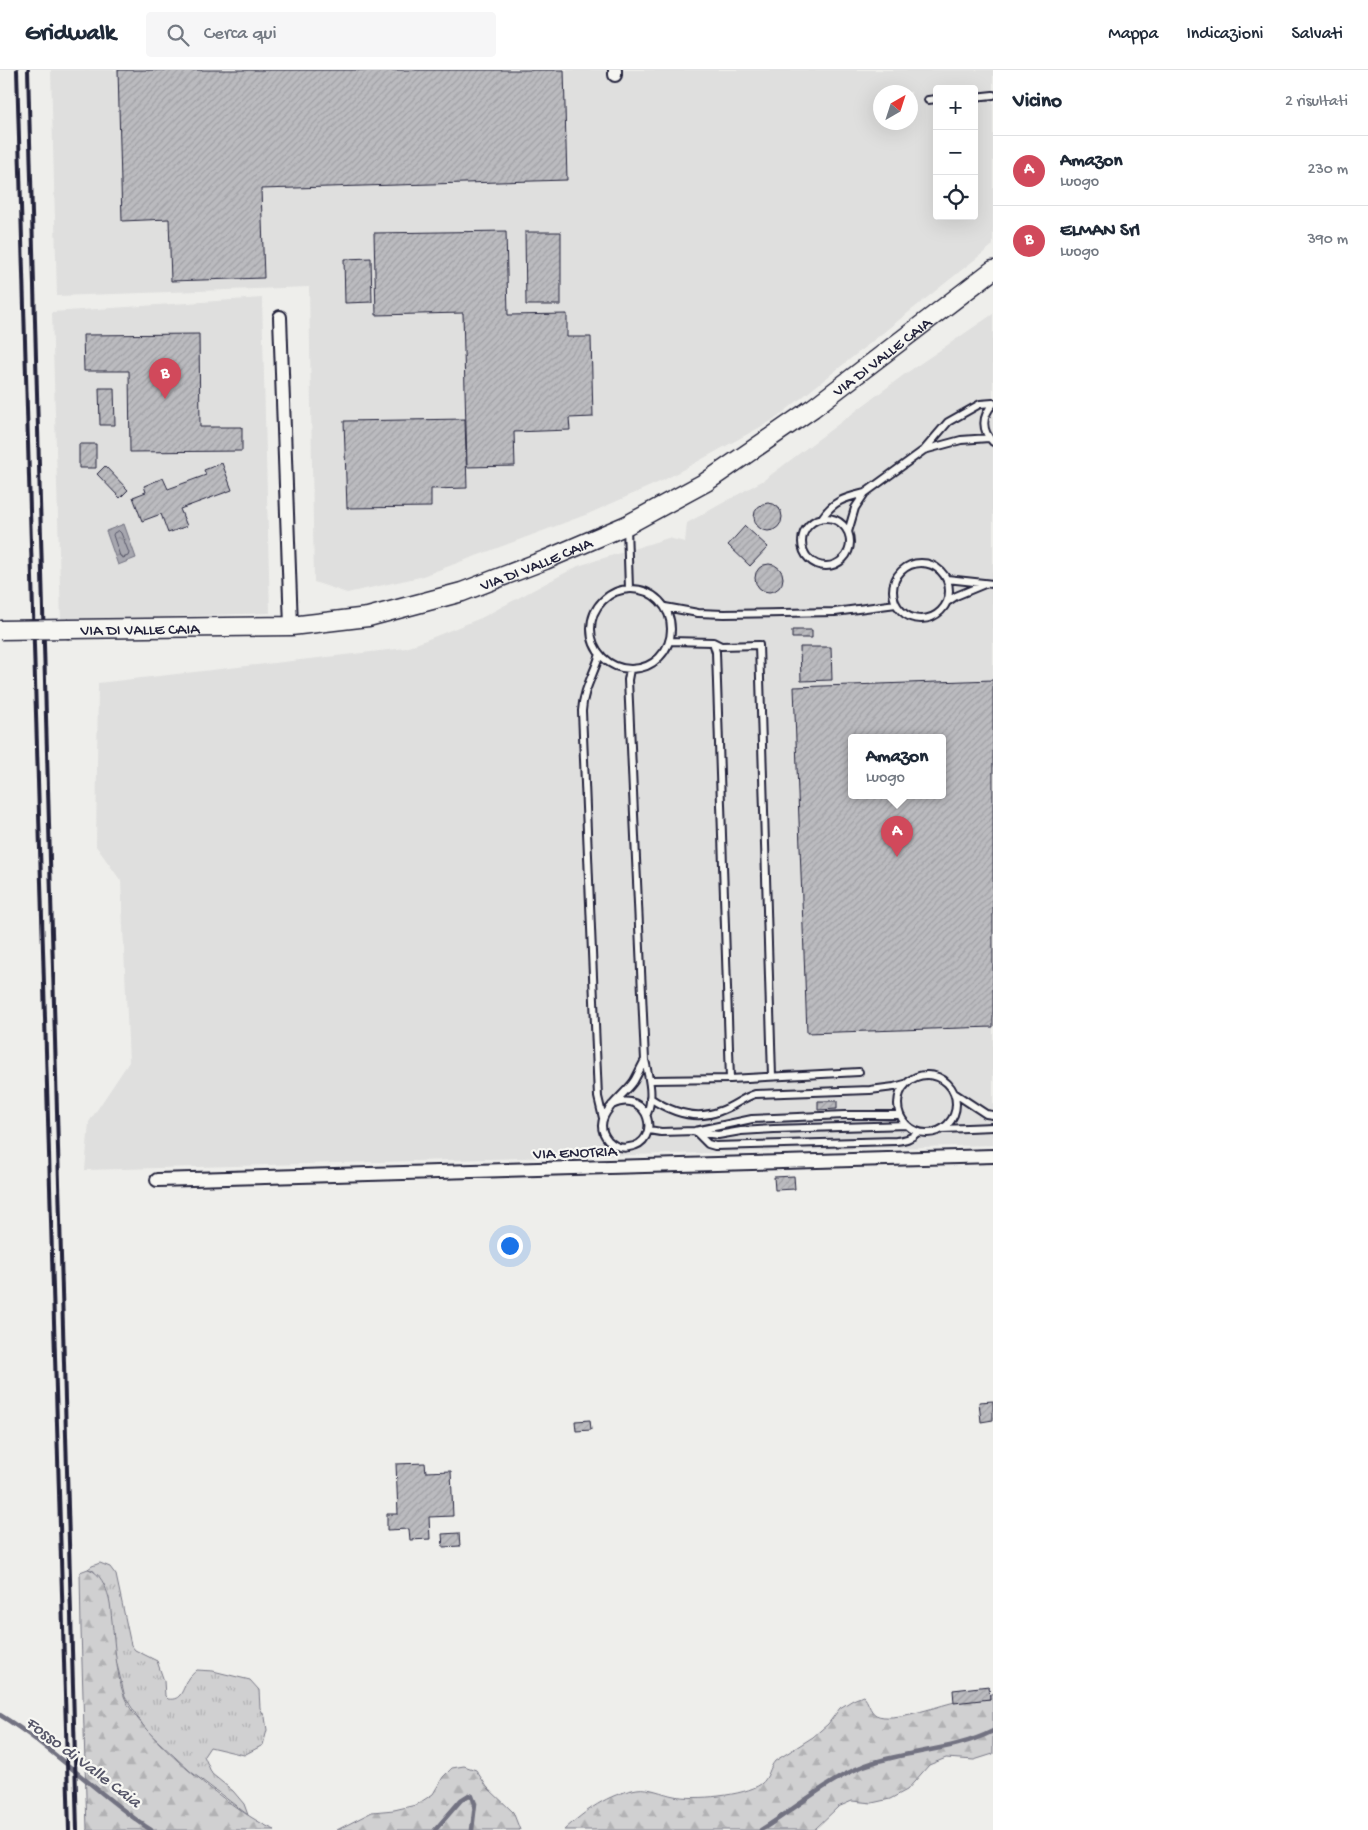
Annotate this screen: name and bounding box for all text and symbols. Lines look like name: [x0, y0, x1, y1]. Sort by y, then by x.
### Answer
search box: [146, 12, 496, 57]
text: Gridwalk: [25, 20, 116, 49]
icon: search: [164, 21, 192, 49]
text: Cerca qui: [204, 23, 277, 46]
text: Mappa: [1108, 24, 1158, 45]
text: Indicazioni: [1186, 24, 1264, 45]
text: Salvati: [1292, 24, 1343, 45]
north arrow: [873, 85, 918, 130]
map controls: [933, 85, 978, 220]
button: +: [933, 85, 978, 130]
text: Vicino: [1013, 90, 1062, 115]
text: 2 risultati: [1285, 93, 1348, 112]
button: −: [933, 130, 978, 175]
text: Amazon: [1060, 150, 1123, 173]
text: A: [1024, 161, 1034, 180]
text: 230 m: [1308, 161, 1348, 180]
text: Luogo: [1060, 173, 1099, 192]
button: locate: [933, 175, 978, 220]
text: ELMAN Srl: [1060, 220, 1140, 243]
text: B: [1025, 231, 1033, 250]
text: 390 m: [1307, 231, 1348, 250]
text: Luogo: [1060, 243, 1099, 262]
street label: VIA DI VALLE CAIA: [830, 314, 938, 403]
pin: B: [149, 358, 181, 399]
street label: VIA DI VALLE CAIA: [477, 534, 597, 597]
street label: VIA DI VALLE CAIA: [79, 621, 201, 642]
popup: [848, 734, 946, 799]
text: Amazon: [866, 746, 928, 769]
text: Luogo: [866, 769, 905, 788]
pin: A: [881, 816, 913, 857]
street label: VIA ENOTRIA: [532, 1143, 619, 1165]
your location: [497, 1233, 523, 1259]
water label: Fosso di Valle Caia: [21, 1713, 145, 1814]

